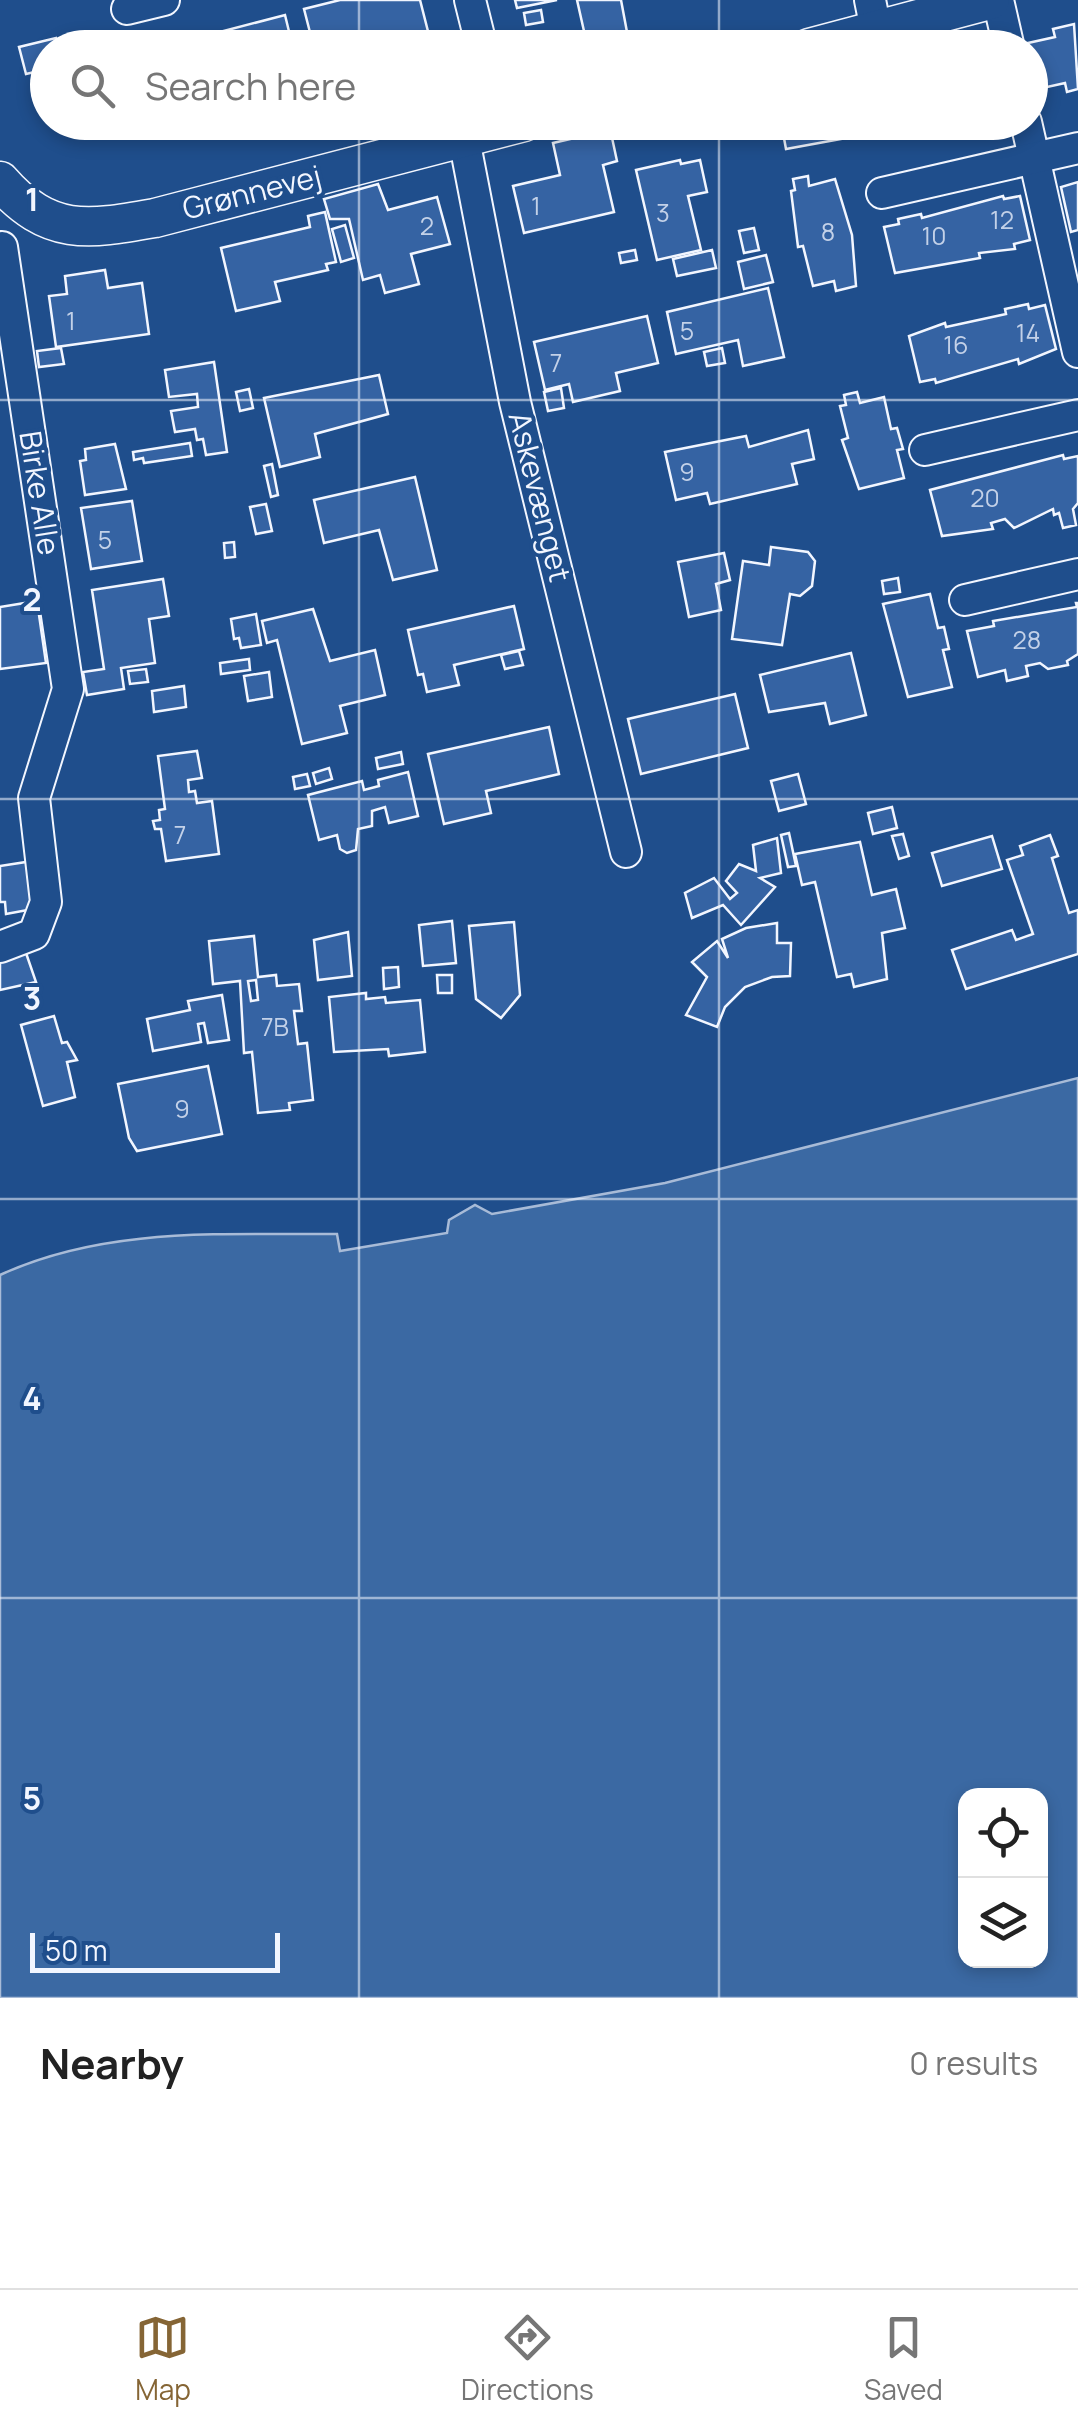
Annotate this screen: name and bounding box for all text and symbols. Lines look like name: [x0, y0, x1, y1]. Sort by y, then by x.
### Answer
search box: [30, 30, 1048, 140]
icon: search: [65, 58, 120, 113]
text: Search here: [145, 59, 356, 111]
street label: Grønnevej: [178, 155, 325, 229]
text: 1: [25, 177, 39, 221]
house number: 1: [531, 188, 541, 223]
house number: 3: [656, 195, 670, 230]
house number: 12: [990, 202, 1014, 237]
house number: 2: [420, 208, 434, 243]
house number: 8: [821, 214, 835, 249]
house number: 10: [921, 218, 947, 253]
house number: 1: [66, 303, 76, 338]
house number: 5: [680, 313, 694, 348]
house number: 14: [1016, 315, 1040, 350]
house number: 16: [943, 327, 969, 362]
house number: 7: [550, 345, 562, 380]
street label: Askevænget: [500, 407, 581, 586]
street label: Birke Alle: [10, 428, 70, 558]
house number: 9: [679, 454, 695, 489]
house number: 20: [970, 480, 1000, 515]
house number: 5: [98, 522, 112, 557]
text: 2: [22, 577, 42, 621]
house number: 28: [1013, 622, 1041, 657]
house number: 7: [174, 817, 186, 852]
text: 3: [23, 976, 41, 1020]
house number: 7B: [261, 1009, 289, 1044]
house number: 9: [174, 1091, 190, 1126]
text: 4: [22, 1376, 42, 1420]
text: 5: [23, 1776, 41, 1820]
map controls: [958, 1788, 1048, 1968]
button: locate: [958, 1788, 1048, 1878]
button: layers: [958, 1878, 1048, 1968]
scale bar: [30, 1928, 280, 1972]
text: 50 m: [45, 1931, 108, 1969]
text: Nearby: [40, 2034, 184, 2092]
text: 0 results: [909, 2041, 1038, 2085]
tab: Map: [135, 2310, 191, 2408]
tab: Directions: [461, 2310, 594, 2408]
tab: Saved: [864, 2310, 943, 2408]

